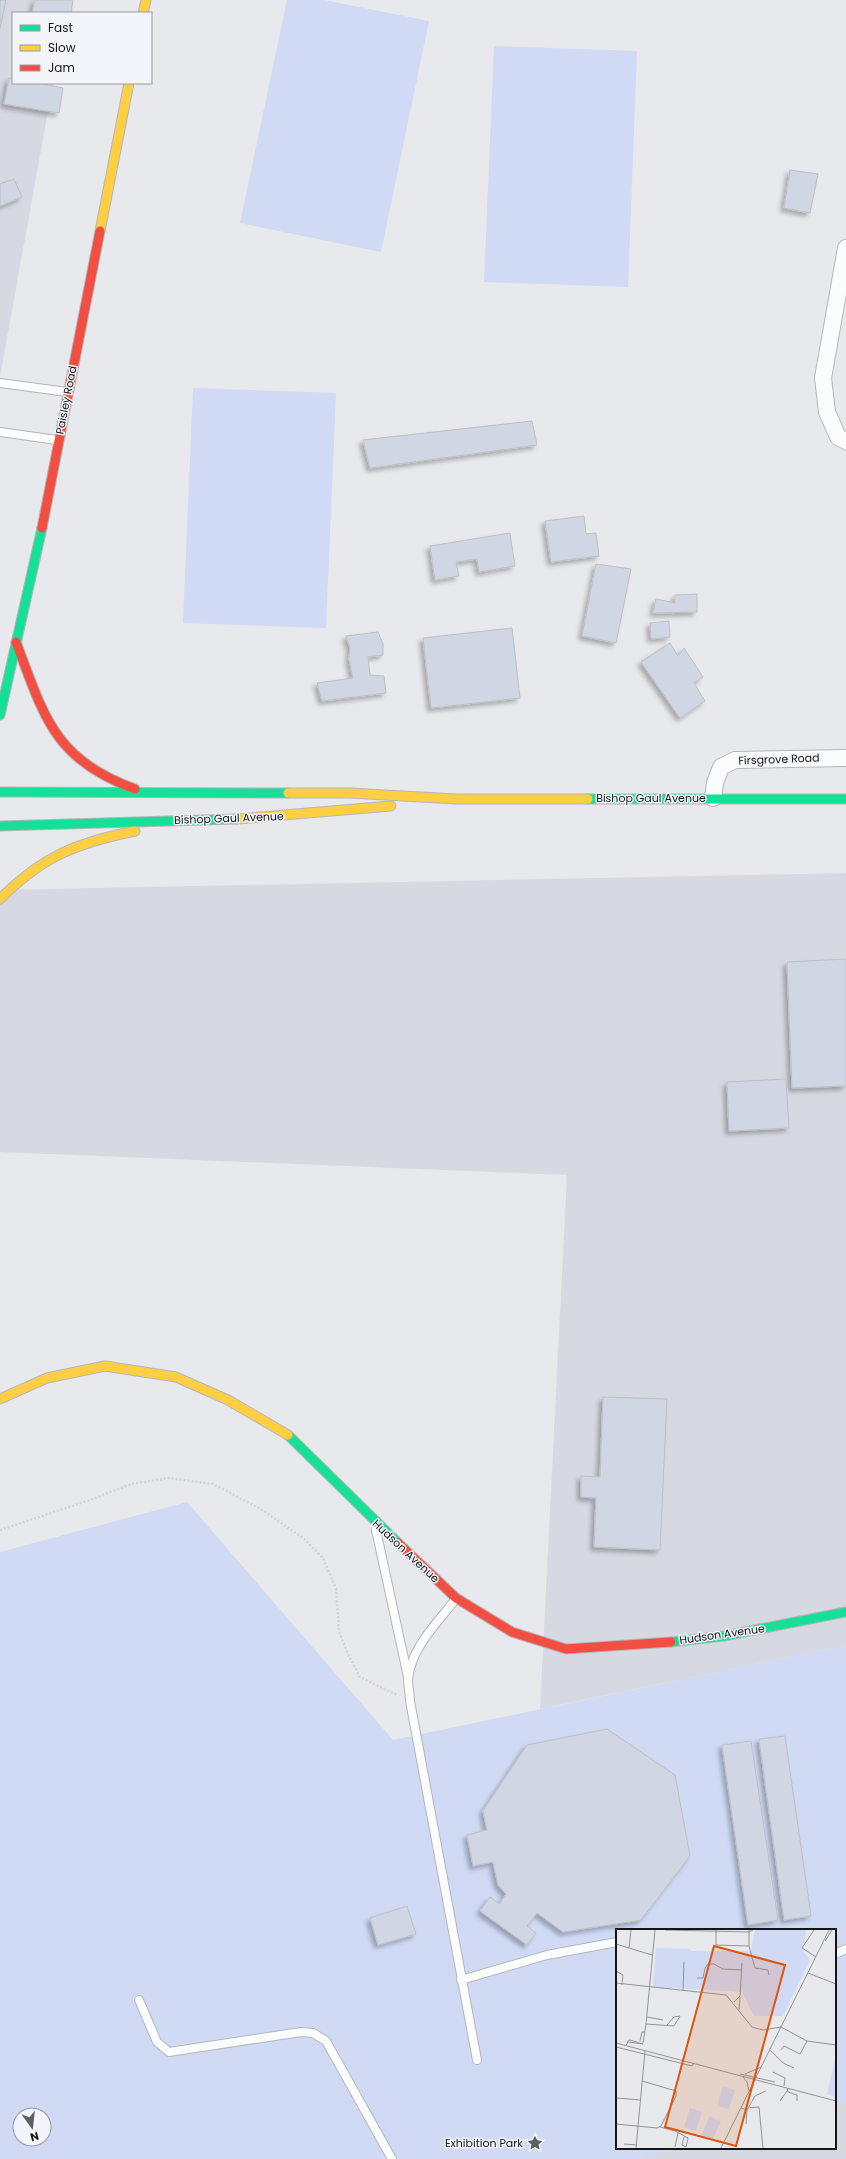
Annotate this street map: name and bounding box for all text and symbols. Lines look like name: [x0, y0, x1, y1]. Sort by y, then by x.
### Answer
legend: [12, 12, 152, 84]
text: Fast: [48, 19, 73, 36]
text: Slow: [48, 39, 76, 56]
text: Jam: [48, 59, 75, 76]
street label: Paisley Road: [52, 364, 80, 436]
street label: Firsgrove Road: [738, 750, 820, 768]
street label: Bishop Gaul Avenue: [596, 790, 706, 806]
street label: Bishop Gaul Avenue: [174, 808, 284, 828]
street label: Hudson Avenue: [369, 1516, 443, 1586]
street label: Hudson Avenue: [678, 1620, 766, 1648]
inset map: [616, 1929, 836, 2149]
north arrow: [12, 2107, 52, 2147]
text: N: [29, 2128, 41, 2145]
place icon: Exhibition Park: [526, 2134, 544, 2152]
place label: Exhibition Park: [445, 2135, 523, 2151]

